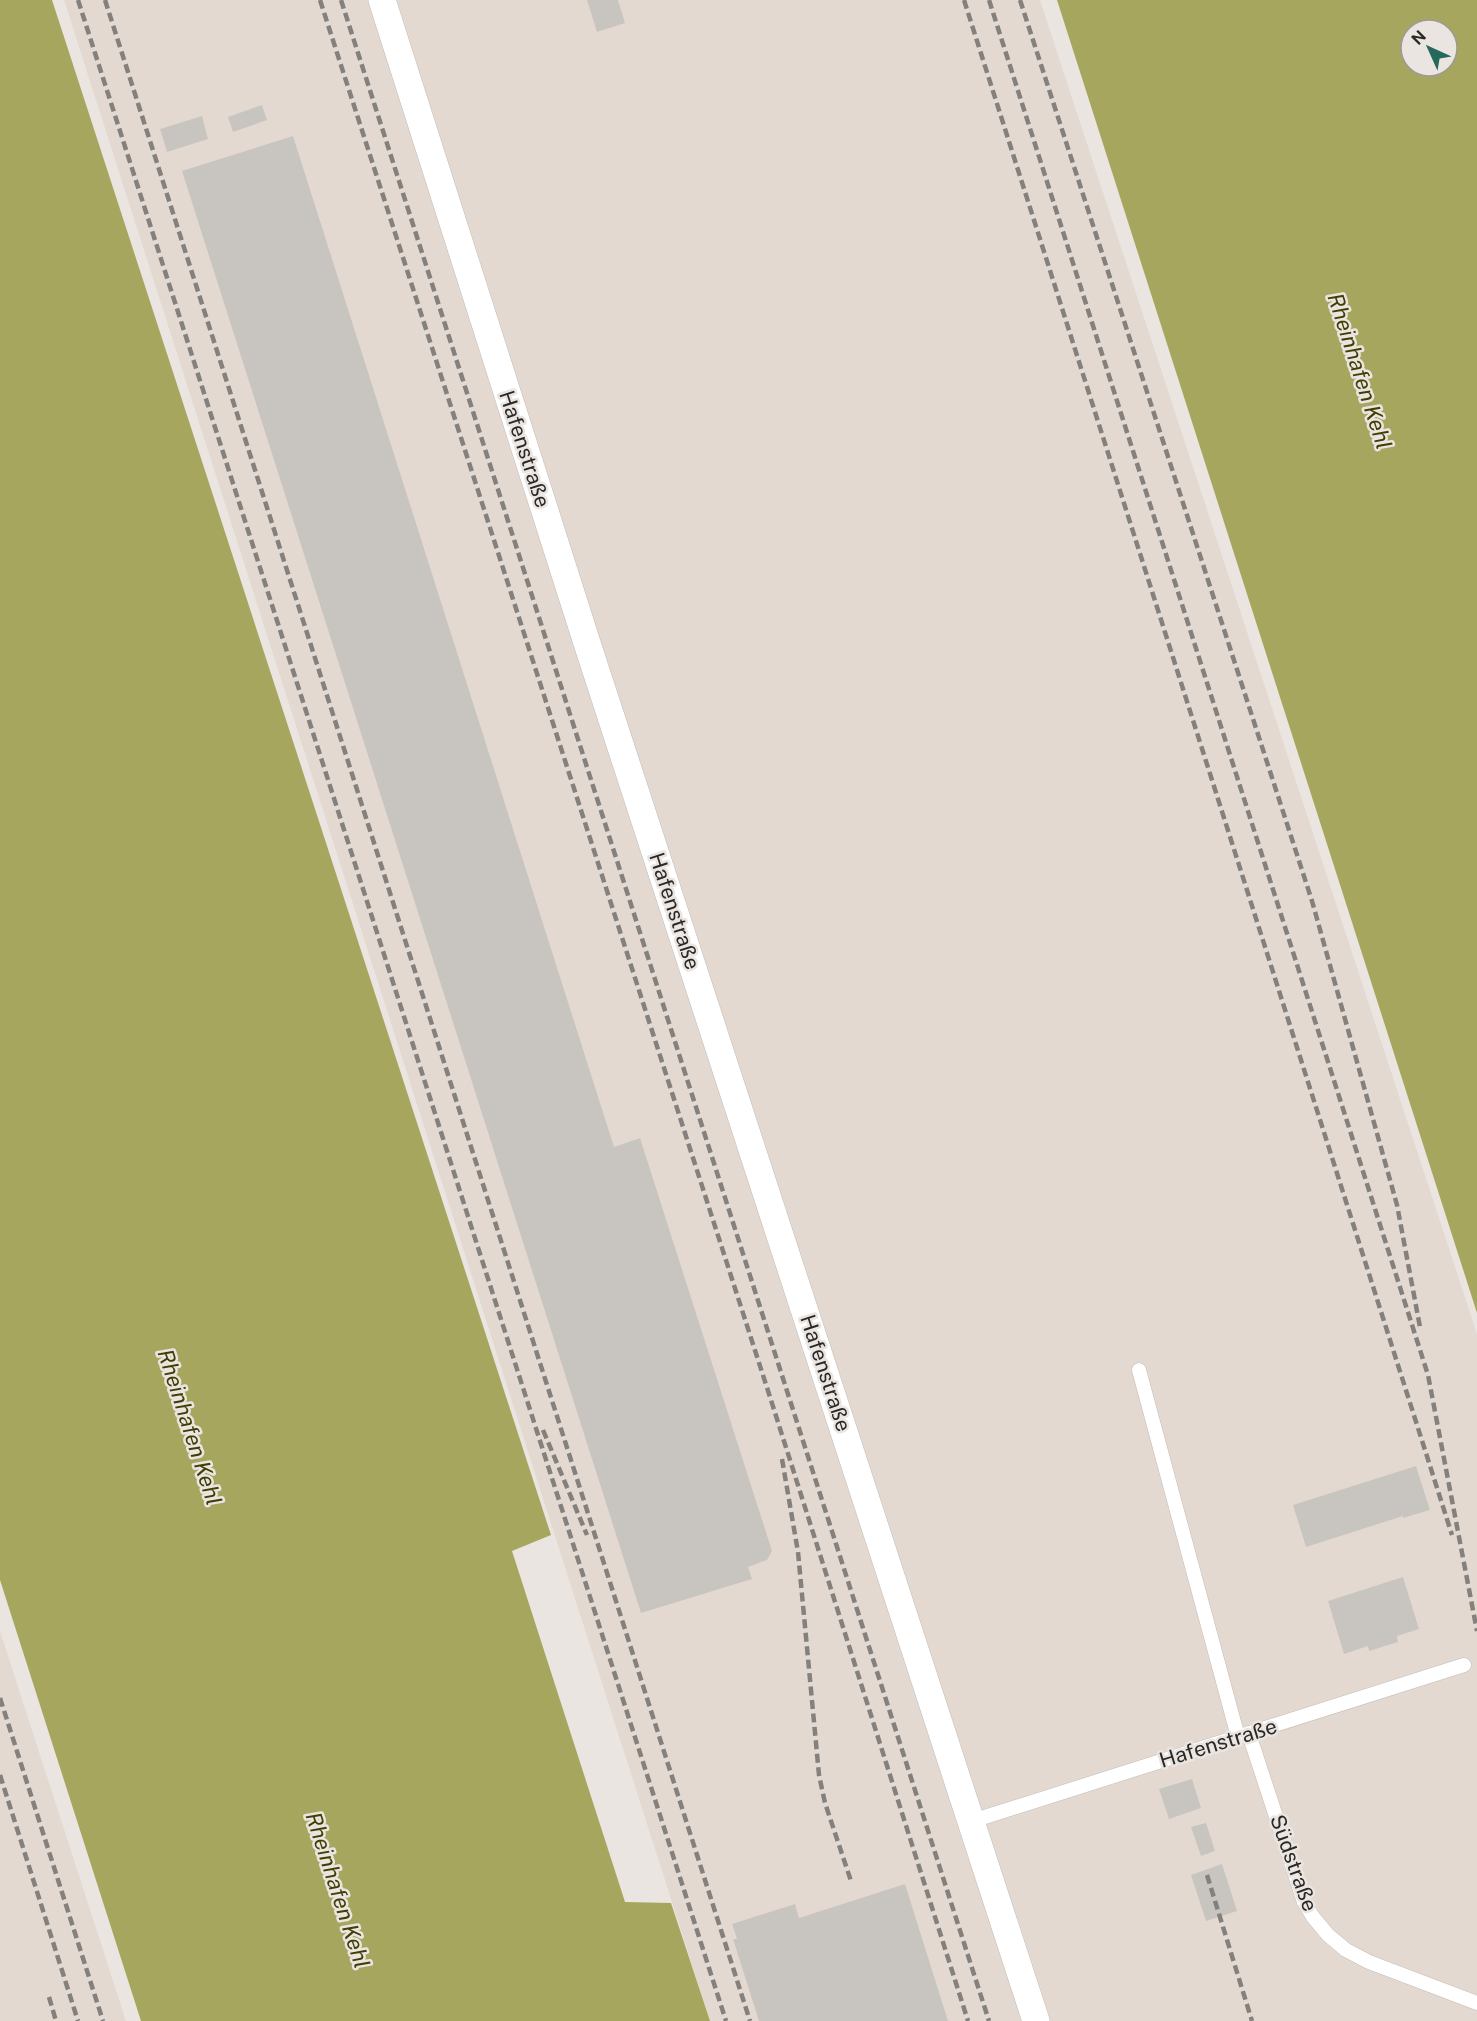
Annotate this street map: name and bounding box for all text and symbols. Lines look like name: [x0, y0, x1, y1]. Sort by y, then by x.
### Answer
north arrow: [1399, 18, 1459, 78]
text: N: [1408, 27, 1430, 49]
water label: Rheinhafen Kehl: [1323, 290, 1397, 452]
street label: Hafenstraße: [494, 387, 556, 511]
street label: Hafenstraße: [644, 849, 706, 973]
street label: Hafenstraße: [795, 1311, 857, 1435]
water label: Rheinhafen Kehl: [153, 1346, 227, 1508]
street label: Hafenstraße: [1156, 1713, 1280, 1773]
water label: Rheinhafen Kehl: [301, 1809, 375, 1971]
street label: Südstraße: [1265, 1811, 1323, 1915]

